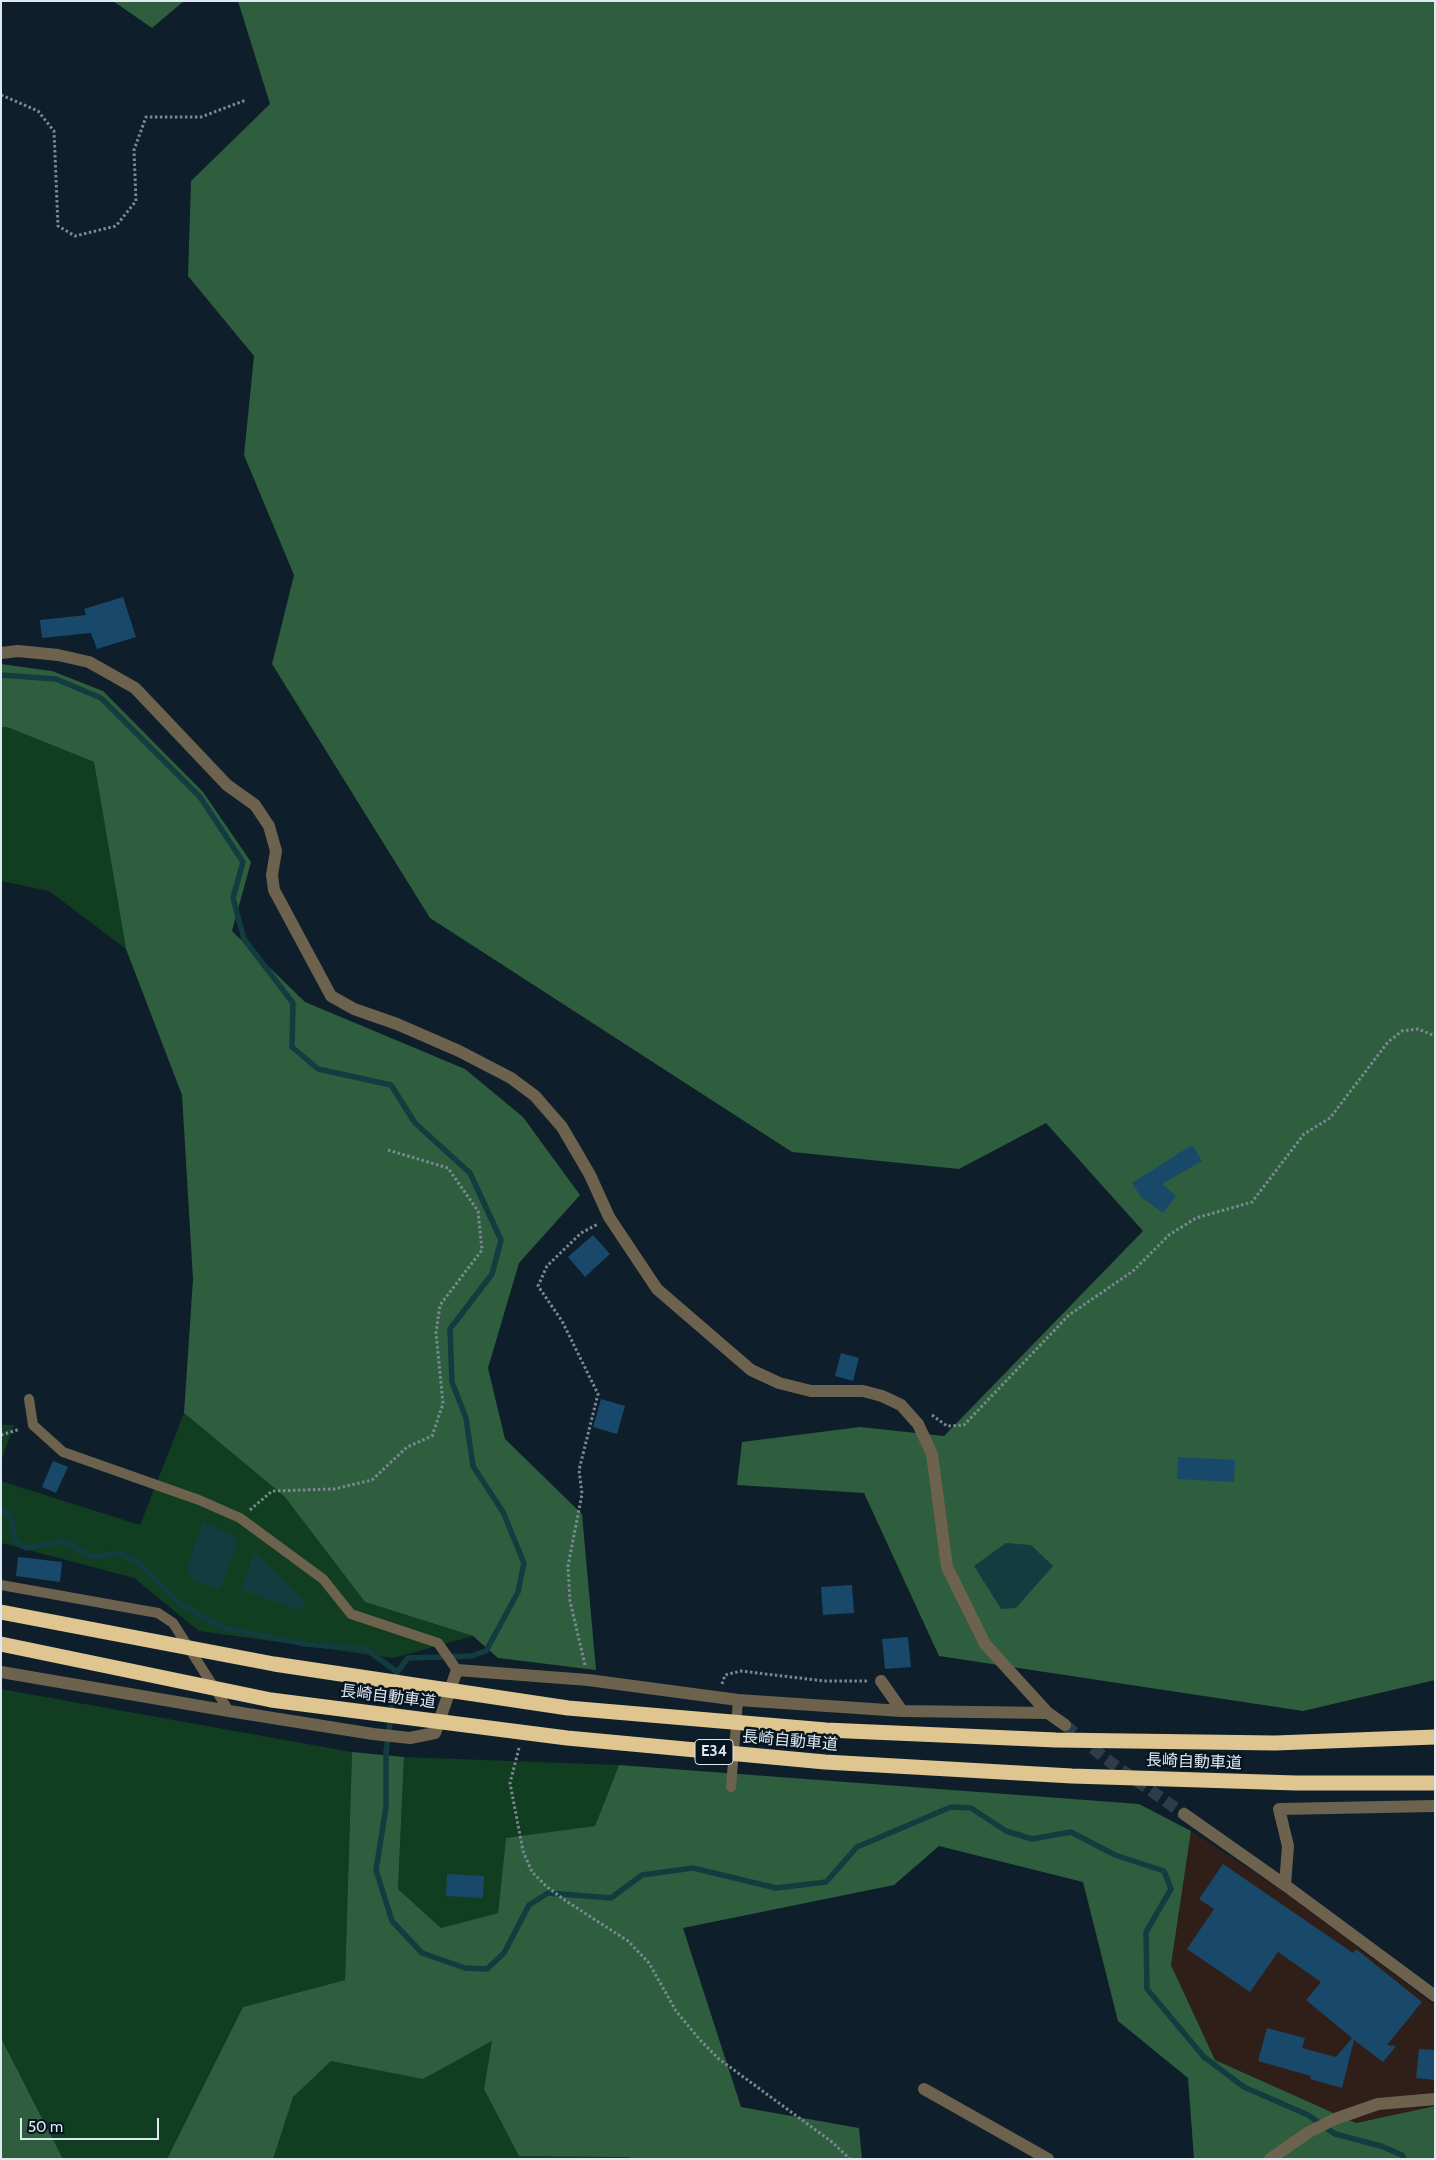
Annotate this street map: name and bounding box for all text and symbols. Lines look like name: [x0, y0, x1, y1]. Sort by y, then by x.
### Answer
street label: 長崎自動車道: [339, 1682, 437, 1712]
street label: 長崎自動車道: [741, 1727, 839, 1755]
road number: E34: [695, 1740, 733, 1764]
street label: 長崎自動車道: [1146, 1751, 1242, 1773]
scale bar: [22, 2108, 161, 2140]
text: 50 m: [28, 2118, 63, 2136]

